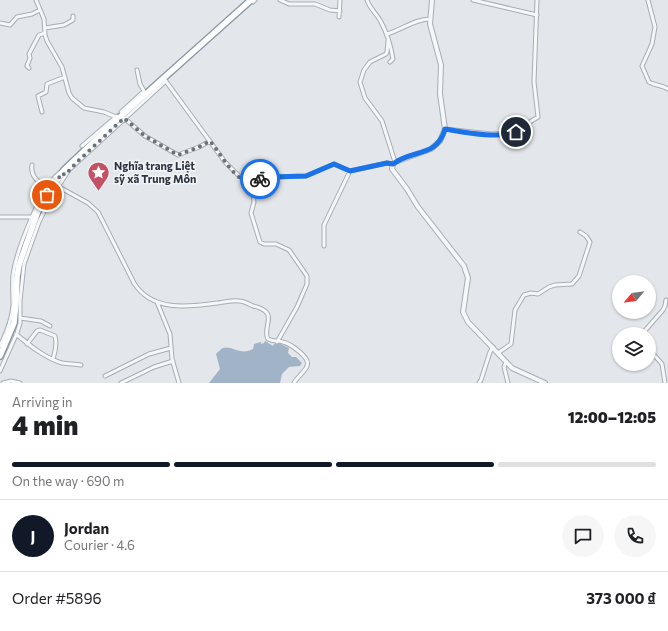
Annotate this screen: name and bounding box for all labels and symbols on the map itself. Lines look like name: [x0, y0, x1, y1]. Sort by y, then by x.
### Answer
pin: [499, 115, 533, 149]
place icon: Nghĩa trang Liệt sỹ xã Trung Môn: [86, 159, 112, 192]
place label: Nghĩa trang Liệt sỹ xã Trung Môn: [114, 159, 196, 185]
courier: [240, 159, 280, 199]
pin: [30, 178, 64, 212]
north arrow: [612, 275, 656, 319]

